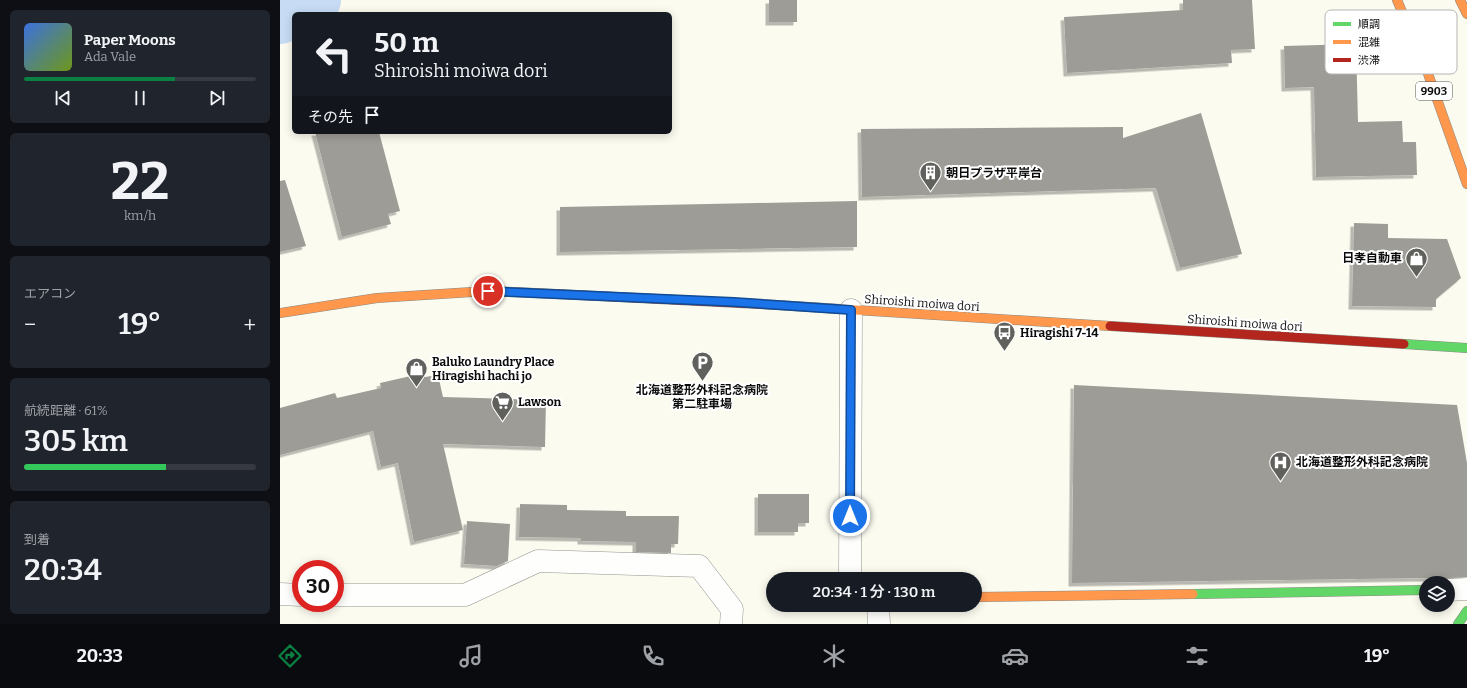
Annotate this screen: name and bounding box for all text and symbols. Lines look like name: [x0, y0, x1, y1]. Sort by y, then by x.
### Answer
legend: [1325, 10, 1457, 74]
text: 順調: [1358, 18, 1380, 31]
text: 50 m: [374, 26, 439, 59]
icon: left: [308, 28, 360, 80]
text: Paper Moons: [84, 31, 176, 49]
text: 混雑: [1358, 36, 1380, 49]
text: Ada Vale: [84, 49, 136, 64]
text: 渋滞: [1358, 54, 1380, 67]
text: Shiroishi moiwa dori: [374, 60, 548, 82]
road number: 9903: [1416, 82, 1452, 100]
icon: previous: [52, 87, 74, 109]
icon: pause: [129, 87, 151, 109]
icon: next: [206, 87, 228, 109]
icon: arrive: [361, 104, 383, 126]
text: その先: [308, 108, 353, 126]
text: 22: [111, 150, 169, 213]
building icon: 朝日プラザ平岸台: [917, 160, 943, 193]
place label: 朝日プラザ平岸台: [946, 166, 1042, 180]
text: km/h: [124, 208, 156, 223]
shop icon: 日孝自動車: [1404, 245, 1430, 278]
place label: 日孝自動車: [1342, 251, 1402, 265]
pin: [471, 274, 505, 308]
icon: arrive: [477, 280, 499, 302]
text: エアコン: [24, 286, 76, 301]
street label: Shiroishi moiwa dori: [864, 292, 981, 314]
text: 19°: [118, 306, 161, 342]
text: −: [24, 311, 36, 338]
text: +: [243, 311, 256, 338]
street label: Shiroishi moiwa dori: [1187, 312, 1304, 334]
bus stop icon: Hiragishi 7-14: [992, 320, 1018, 353]
place label: Hiragishi 7-14: [1020, 326, 1099, 340]
parking icon: 北海道整形外科記念病院 第二駐車場: [689, 350, 715, 383]
place label: Baluko Laundry Place Hiragishi hachi jo: [432, 355, 555, 384]
shop icon: Baluko Laundry Place Hiragishi hachi jo: [403, 356, 429, 389]
place label: 北海道整形外科記念病院 第二駐車場: [636, 383, 768, 411]
supermarket icon: Lawson: [490, 389, 516, 422]
place label: Lawson: [518, 395, 562, 409]
text: 航続距離 · 61%: [24, 403, 108, 418]
text: 305 km: [24, 423, 128, 459]
hospital icon: 北海道整形外科記念病院: [1267, 449, 1293, 482]
place label: 北海道整形外科記念病院: [1296, 455, 1428, 469]
position arrow: [829, 495, 871, 537]
text: 到着: [24, 532, 50, 547]
text: 20:34: [24, 552, 102, 588]
speed limit sign: 30: [292, 560, 344, 612]
map controls: [1419, 576, 1455, 612]
button: layers: [1419, 576, 1455, 612]
text: 20:34 · 1 分 · 130 m: [813, 583, 935, 601]
icon: directions: [276, 642, 304, 670]
icon: music: [457, 642, 485, 670]
icon: phone: [639, 642, 667, 670]
icon: climate: [820, 642, 848, 670]
icon: car: [1001, 642, 1029, 670]
icon: filters: [1183, 642, 1211, 670]
text: 20:33: [77, 645, 123, 667]
text: 19°: [1364, 645, 1390, 667]

